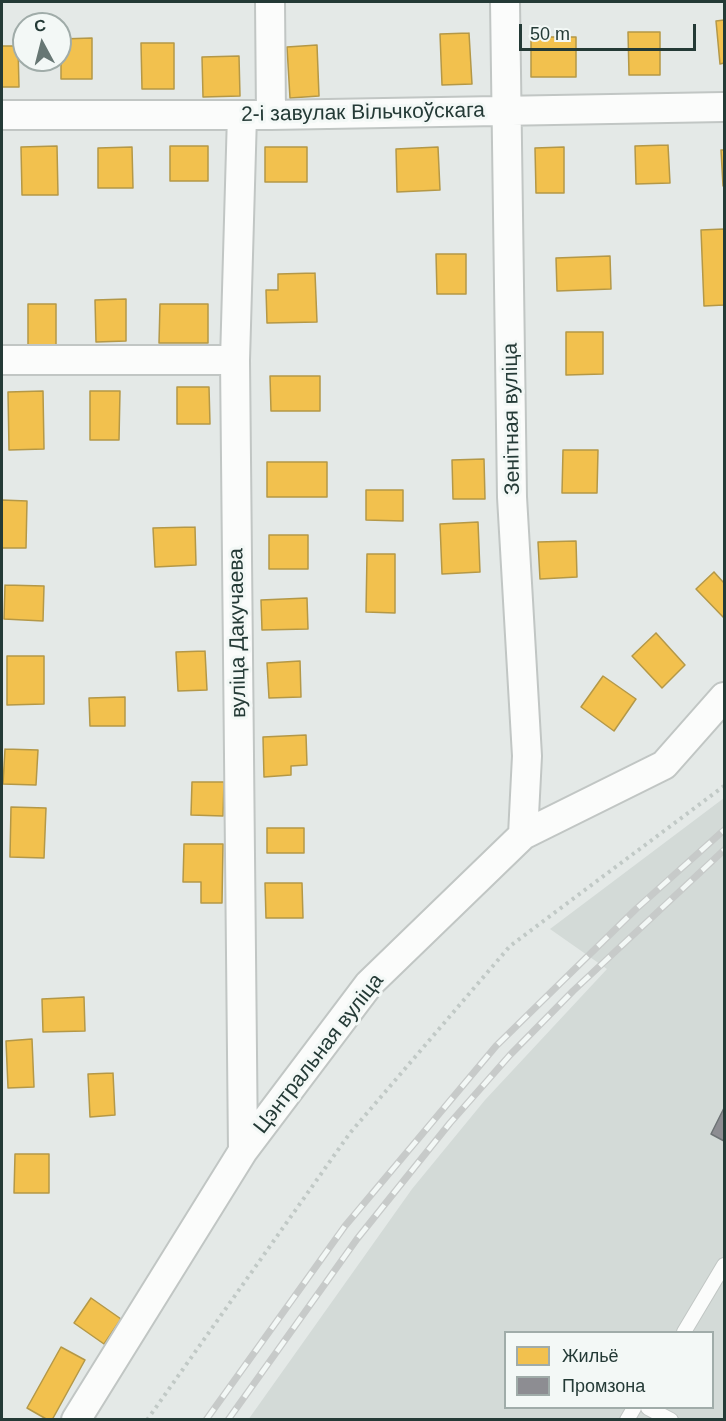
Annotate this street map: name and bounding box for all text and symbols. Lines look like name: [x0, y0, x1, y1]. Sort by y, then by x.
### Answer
north arrow: [12, 12, 72, 72]
scale bar: [522, 12, 699, 50]
text: С: [33, 16, 47, 35]
text: 50 m: [530, 24, 570, 44]
street label: 2-і завулак Вільчкоўскага: [241, 98, 485, 128]
street label: Зенітная вуліца: [498, 343, 526, 495]
street label: вуліца Дакучаева: [224, 548, 252, 718]
street label: Цэнтральная вуліца: [249, 969, 389, 1139]
legend: [504, 1331, 714, 1409]
text: Жильё: [562, 1346, 619, 1366]
text: Промзона: [562, 1376, 645, 1396]

